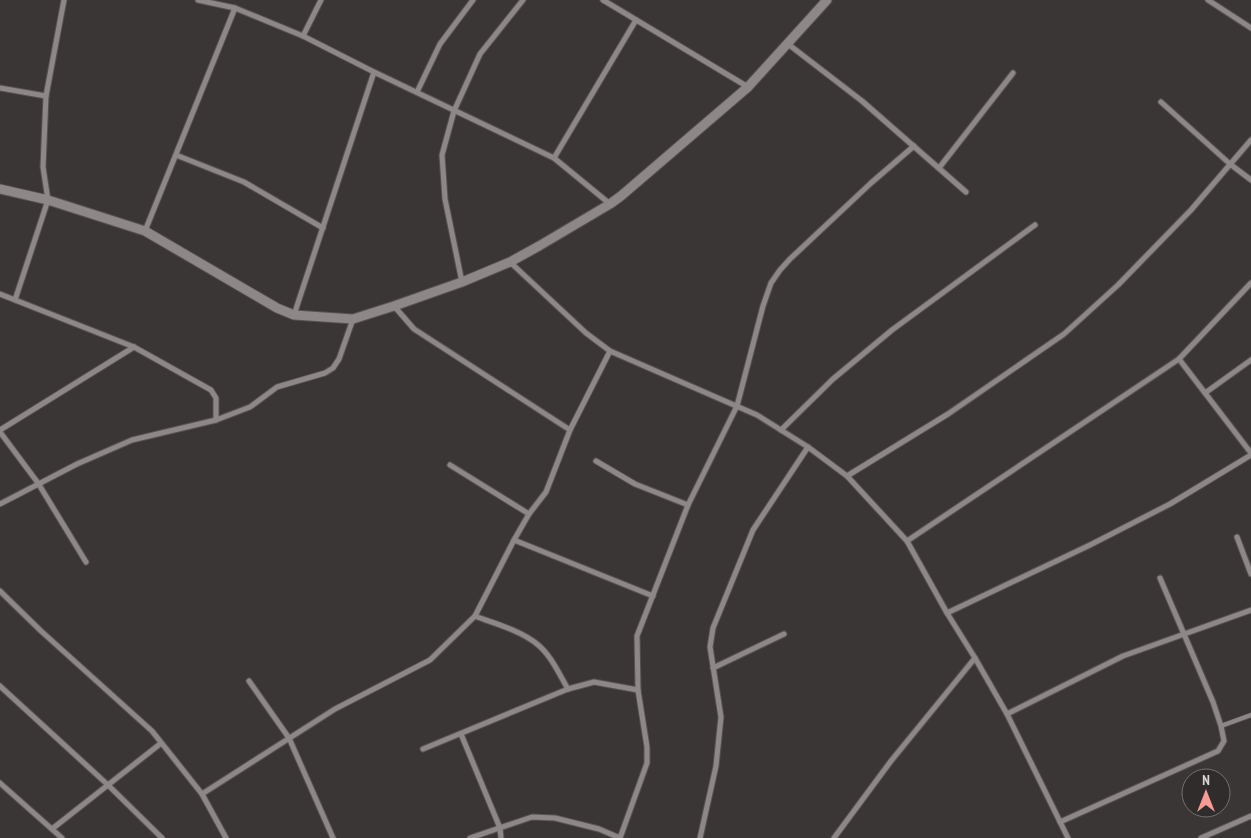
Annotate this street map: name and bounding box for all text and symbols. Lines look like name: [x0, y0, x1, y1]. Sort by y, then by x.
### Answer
north arrow: [1181, 768, 1231, 818]
text: N: [1202, 771, 1210, 789]

